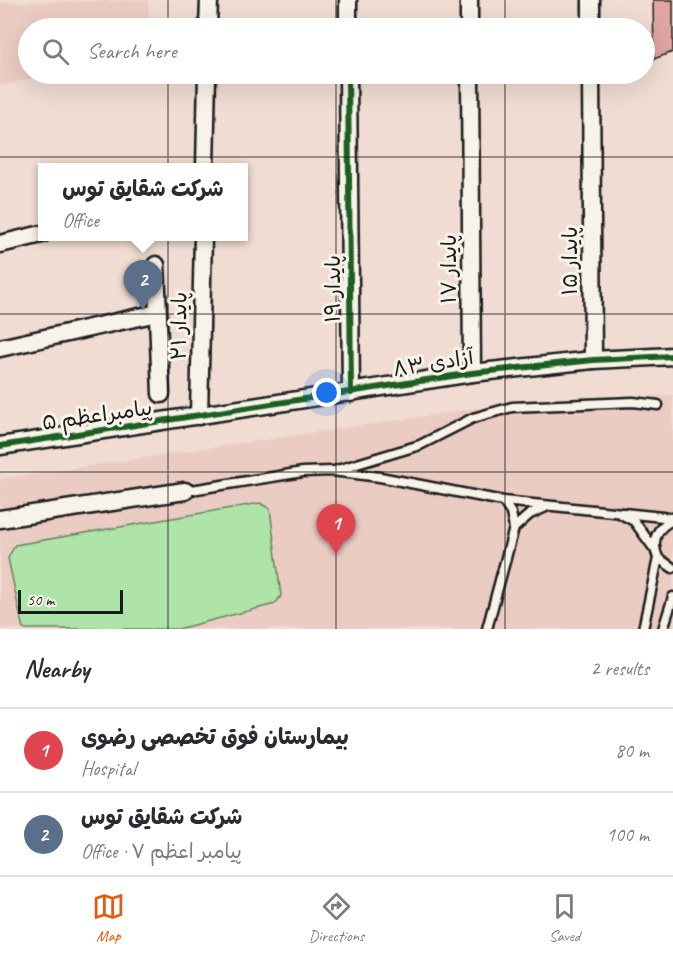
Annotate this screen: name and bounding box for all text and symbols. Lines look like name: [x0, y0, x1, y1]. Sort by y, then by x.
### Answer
search box: [18, 18, 655, 84]
icon: search: [39, 35, 72, 68]
text: Search here: [87, 37, 177, 65]
popup: [38, 163, 248, 241]
text: شرکت شقایق توس: [62, 175, 224, 203]
text: Office: [62, 208, 99, 233]
street label: پایدار ۱۵: [557, 227, 583, 296]
street label: پایدار ۱۷: [436, 234, 462, 304]
street label: پایدار ۱۹: [320, 255, 346, 323]
pin: 2: [124, 260, 162, 310]
street label: پایدار ۲۱: [165, 291, 193, 361]
street label: آزادی ۸۳: [391, 344, 476, 382]
your location: [312, 378, 341, 407]
street label: پیامبراعظم ۵: [40, 394, 154, 439]
pin: 1: [316, 504, 356, 554]
scale bar: [18, 587, 123, 614]
text: 50 m: [27, 590, 54, 610]
text: Nearby: [24, 652, 89, 685]
text: 2 results: [590, 656, 649, 681]
text: بیمارستان فوق تخصصی رضوی: [81, 723, 349, 751]
text: 1: [39, 738, 48, 763]
text: 80 m: [615, 738, 649, 763]
text: Hospital: [81, 756, 136, 781]
text: شرکت شقایق توس: [81, 803, 242, 831]
text: 2: [39, 822, 48, 847]
text: 100 m: [606, 822, 649, 847]
text: Office · پیامبر اعظم ۷: [81, 839, 242, 864]
tab: Map: [92, 890, 125, 946]
tab: Directions: [309, 890, 364, 946]
tab: Saved: [548, 890, 581, 946]

